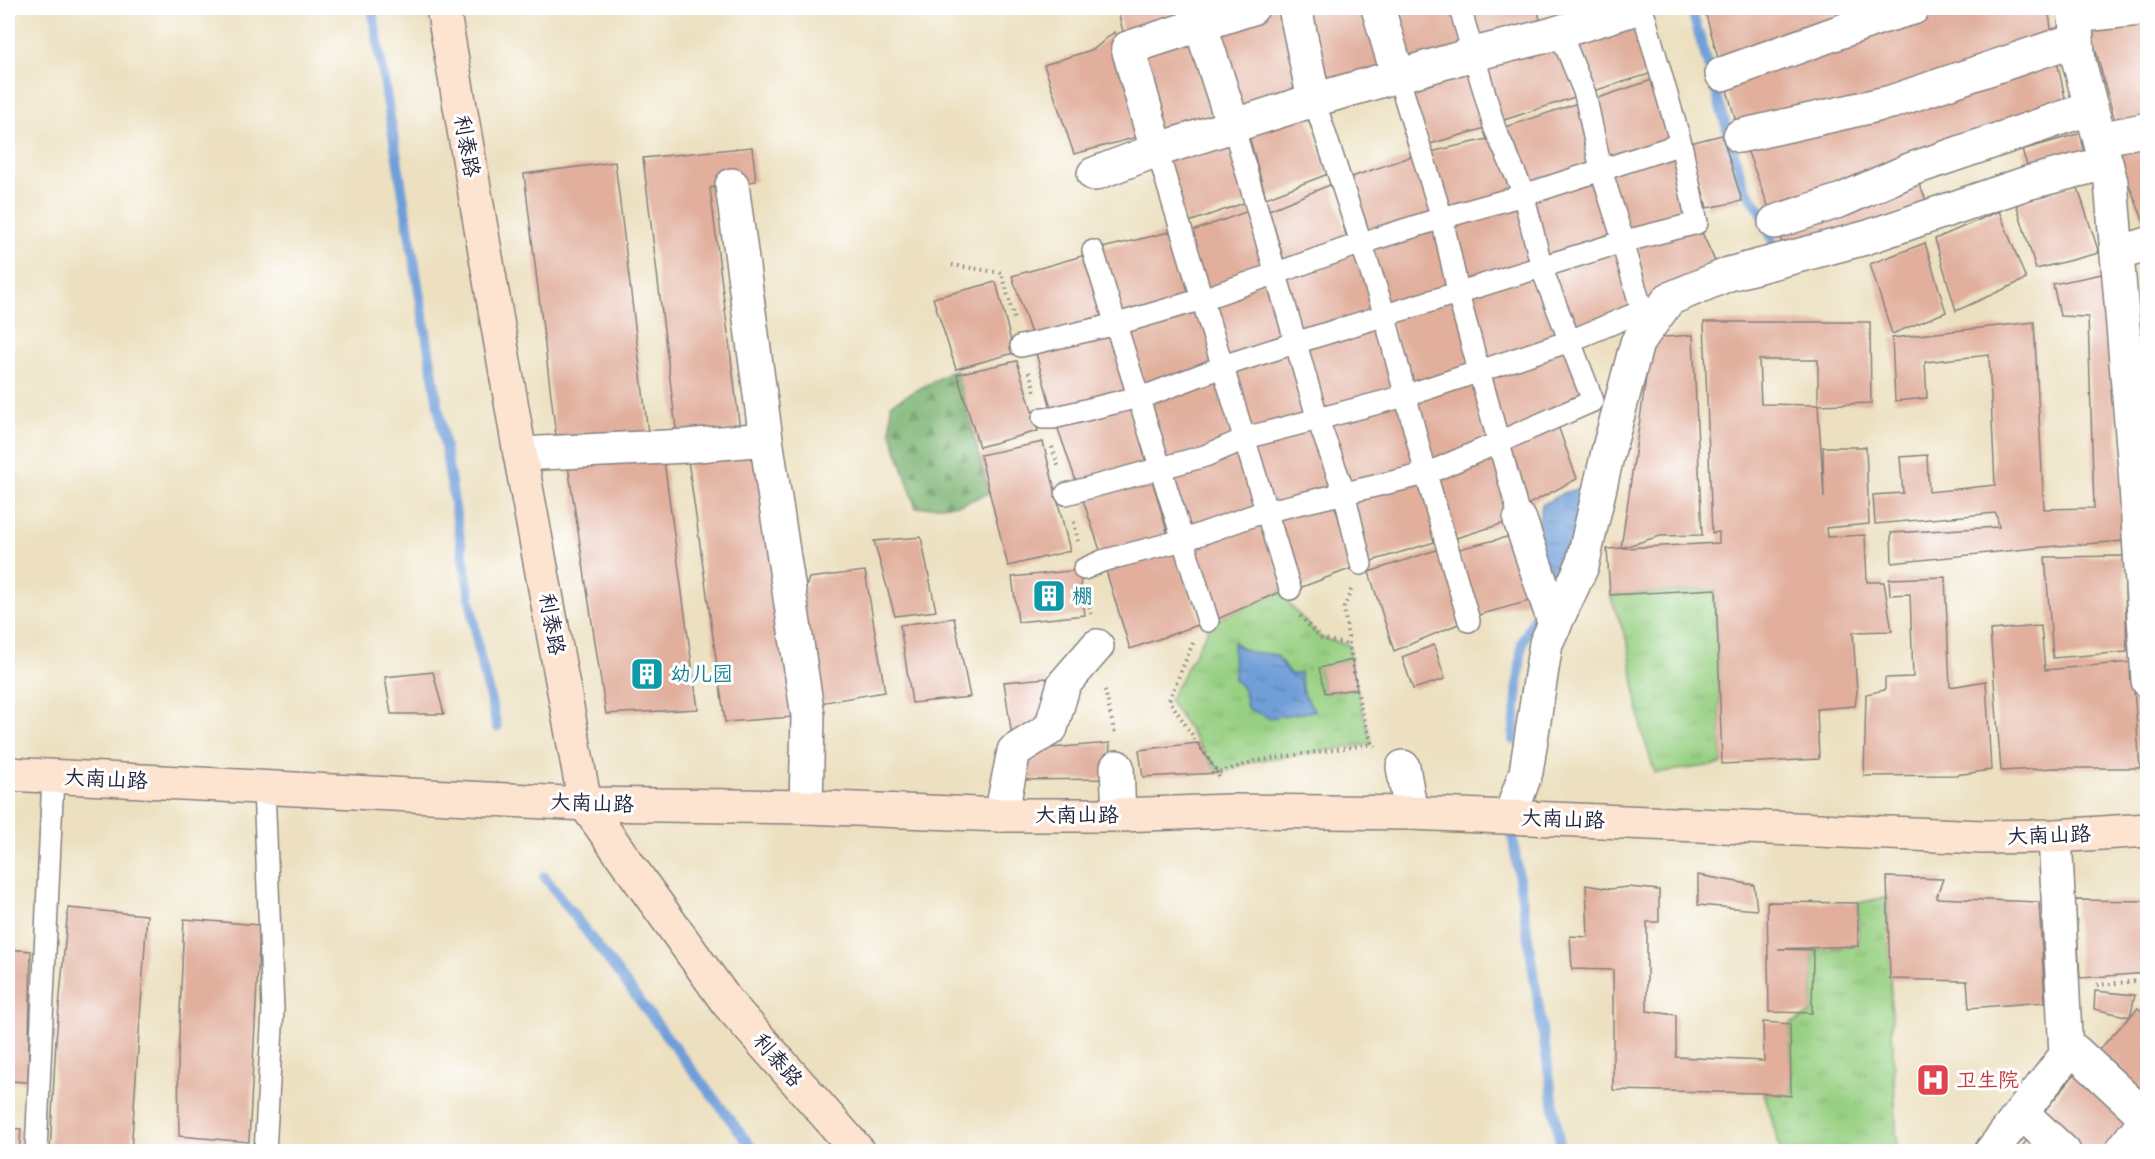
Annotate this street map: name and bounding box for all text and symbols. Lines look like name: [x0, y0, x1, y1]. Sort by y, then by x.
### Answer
street label: 利泰路: [447, 113, 485, 180]
building icon: 棚: [1031, 578, 1067, 614]
place label: 棚: [1072, 583, 1093, 611]
street label: 利泰路: [532, 591, 570, 658]
building icon: 幼儿园: [629, 656, 665, 692]
place label: 幼儿园: [670, 661, 733, 689]
street label: 大南山路: [63, 764, 149, 796]
street label: 大南山路: [550, 789, 634, 819]
street label: 大南山路: [1035, 802, 1119, 830]
street label: 大南山路: [1521, 805, 1605, 835]
street label: 大南山路: [2007, 821, 2091, 851]
street label: 利泰路: [746, 1028, 808, 1094]
hospital icon: 卫生院: [1915, 1062, 1951, 1098]
place label: 卫生院: [1956, 1067, 2019, 1095]

